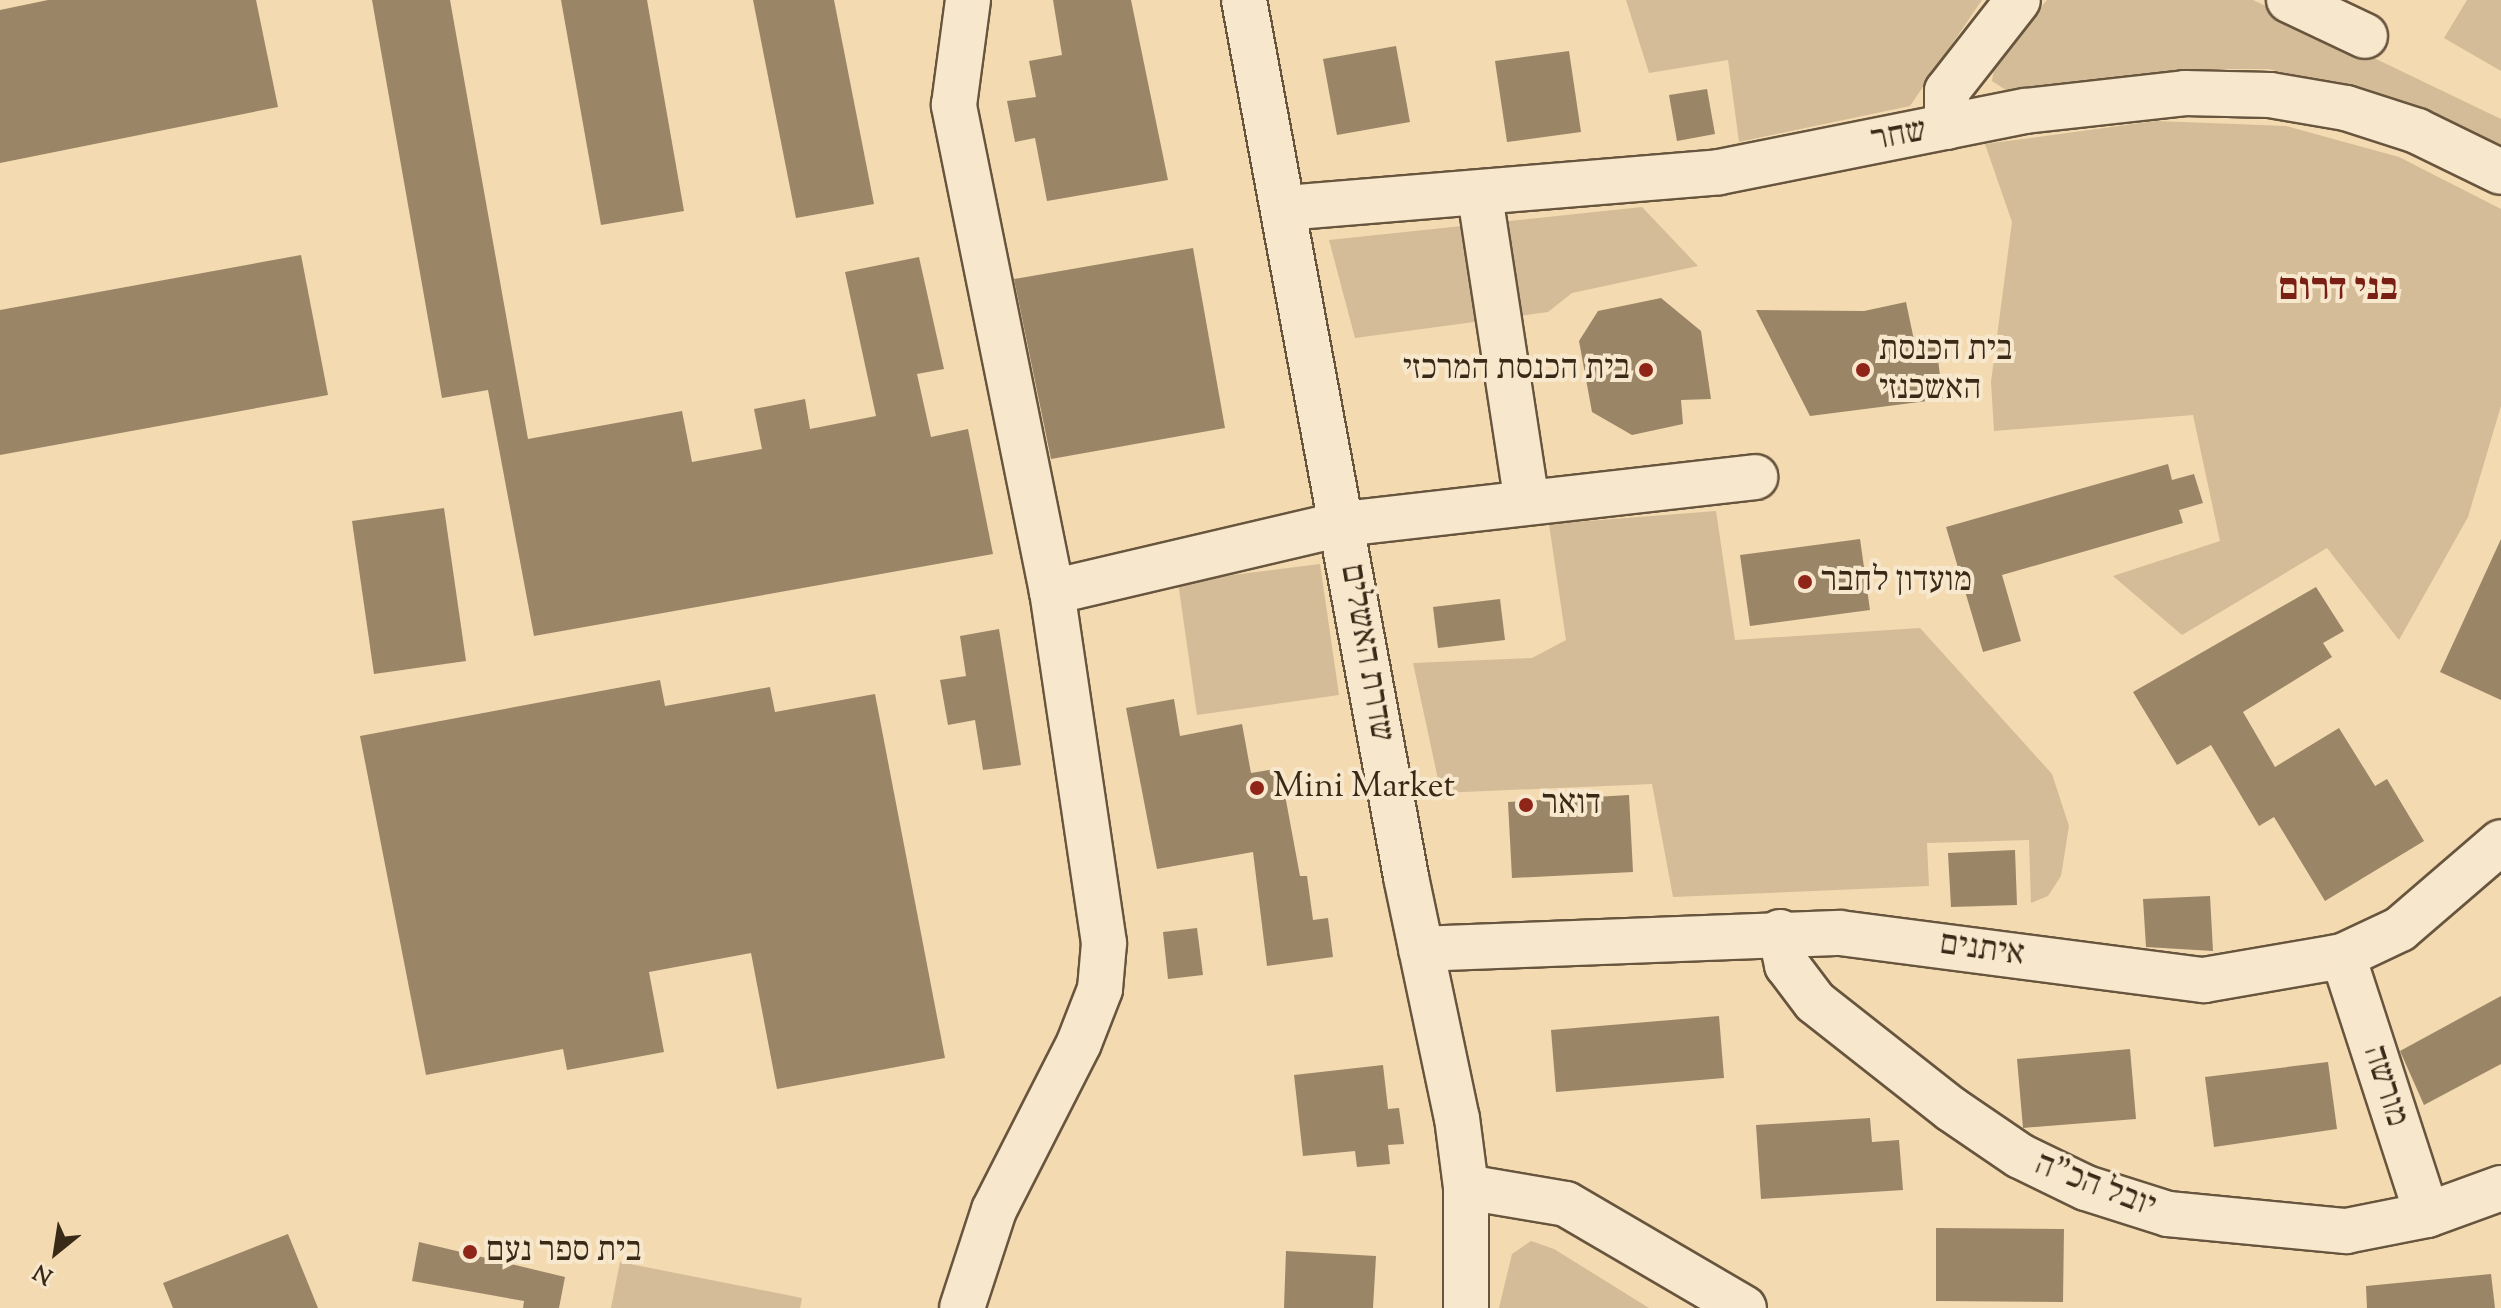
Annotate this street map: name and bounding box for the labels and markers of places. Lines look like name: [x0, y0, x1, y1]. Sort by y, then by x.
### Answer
place label: בית הכנסת האשכנזי: [1879, 330, 2012, 410]
place label: בית הכנסת המרכזי: [1403, 350, 1630, 390]
marker: בית הכנסת המרכזי: [1637, 361, 1655, 379]
marker: בית הכנסת האשכנזי: [1854, 361, 1872, 379]
place label: מועדון לחבר: [1821, 562, 1972, 602]
marker: מועדון לחבר: [1796, 573, 1814, 591]
place label: Mini Market: [1273, 768, 1455, 808]
marker: Mini Market: [1248, 779, 1266, 797]
place label: דואר: [1542, 785, 1601, 825]
marker: דואר: [1517, 796, 1535, 814]
place label: בית ספר נעם: [486, 1232, 642, 1272]
marker: בית ספר נעם: [461, 1243, 479, 1261]

